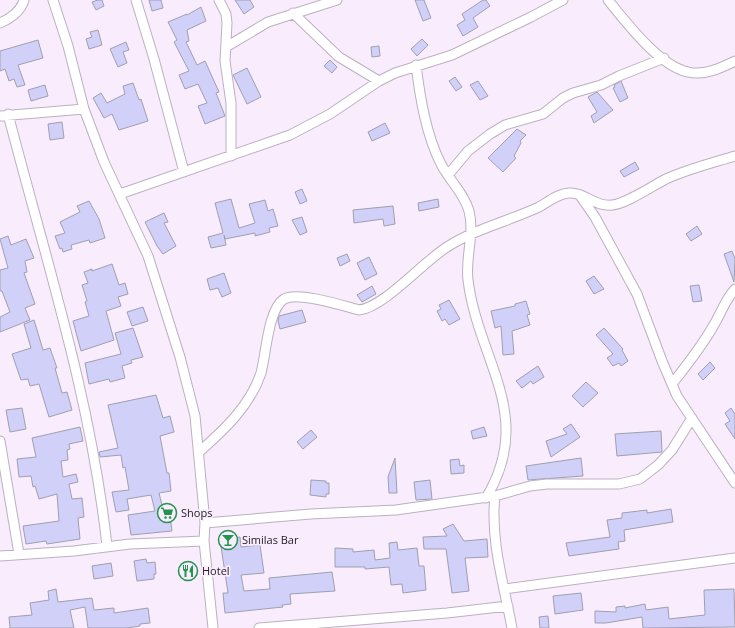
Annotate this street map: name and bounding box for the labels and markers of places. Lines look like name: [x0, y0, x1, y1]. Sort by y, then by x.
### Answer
supermarket icon: Shops: [156, 502, 178, 524]
place label: Shops: [181, 505, 212, 520]
bar icon: Similas Bar: [217, 529, 239, 551]
place label: Similas Bar: [242, 532, 299, 547]
restaurant icon: Hotel: [177, 560, 199, 582]
place label: Hotel: [202, 563, 230, 578]

